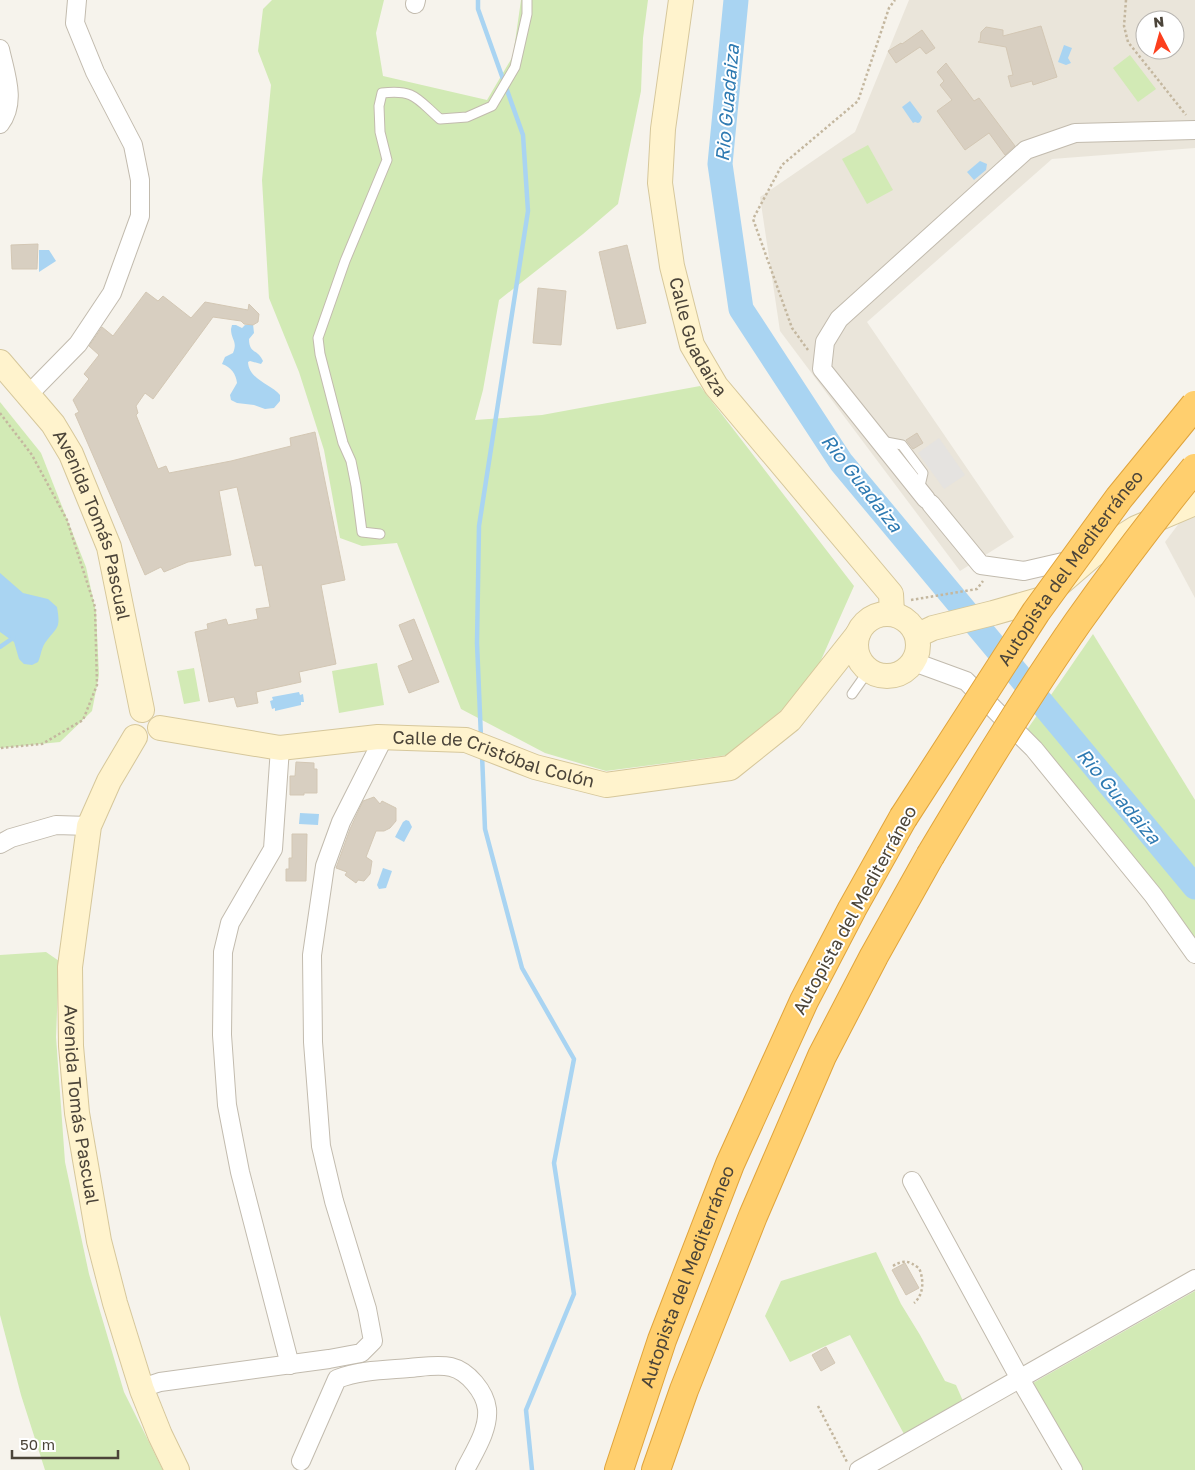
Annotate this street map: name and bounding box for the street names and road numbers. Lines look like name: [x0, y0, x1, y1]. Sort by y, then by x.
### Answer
street label: Calle Guadaiza: [665, 275, 732, 401]
street label: Avenida Tomás Pascual: [49, 425, 136, 622]
street label: Autopista del Mediterráneo: [992, 465, 1147, 670]
street label: Calle de Cristóbal Colón: [392, 726, 597, 792]
street label: Autopista del Mediterráneo: [787, 801, 921, 1018]
street label: Avenida Tomás Pascual: [60, 1005, 105, 1206]
street label: Autopista del Mediterráneo: [635, 1162, 738, 1390]

